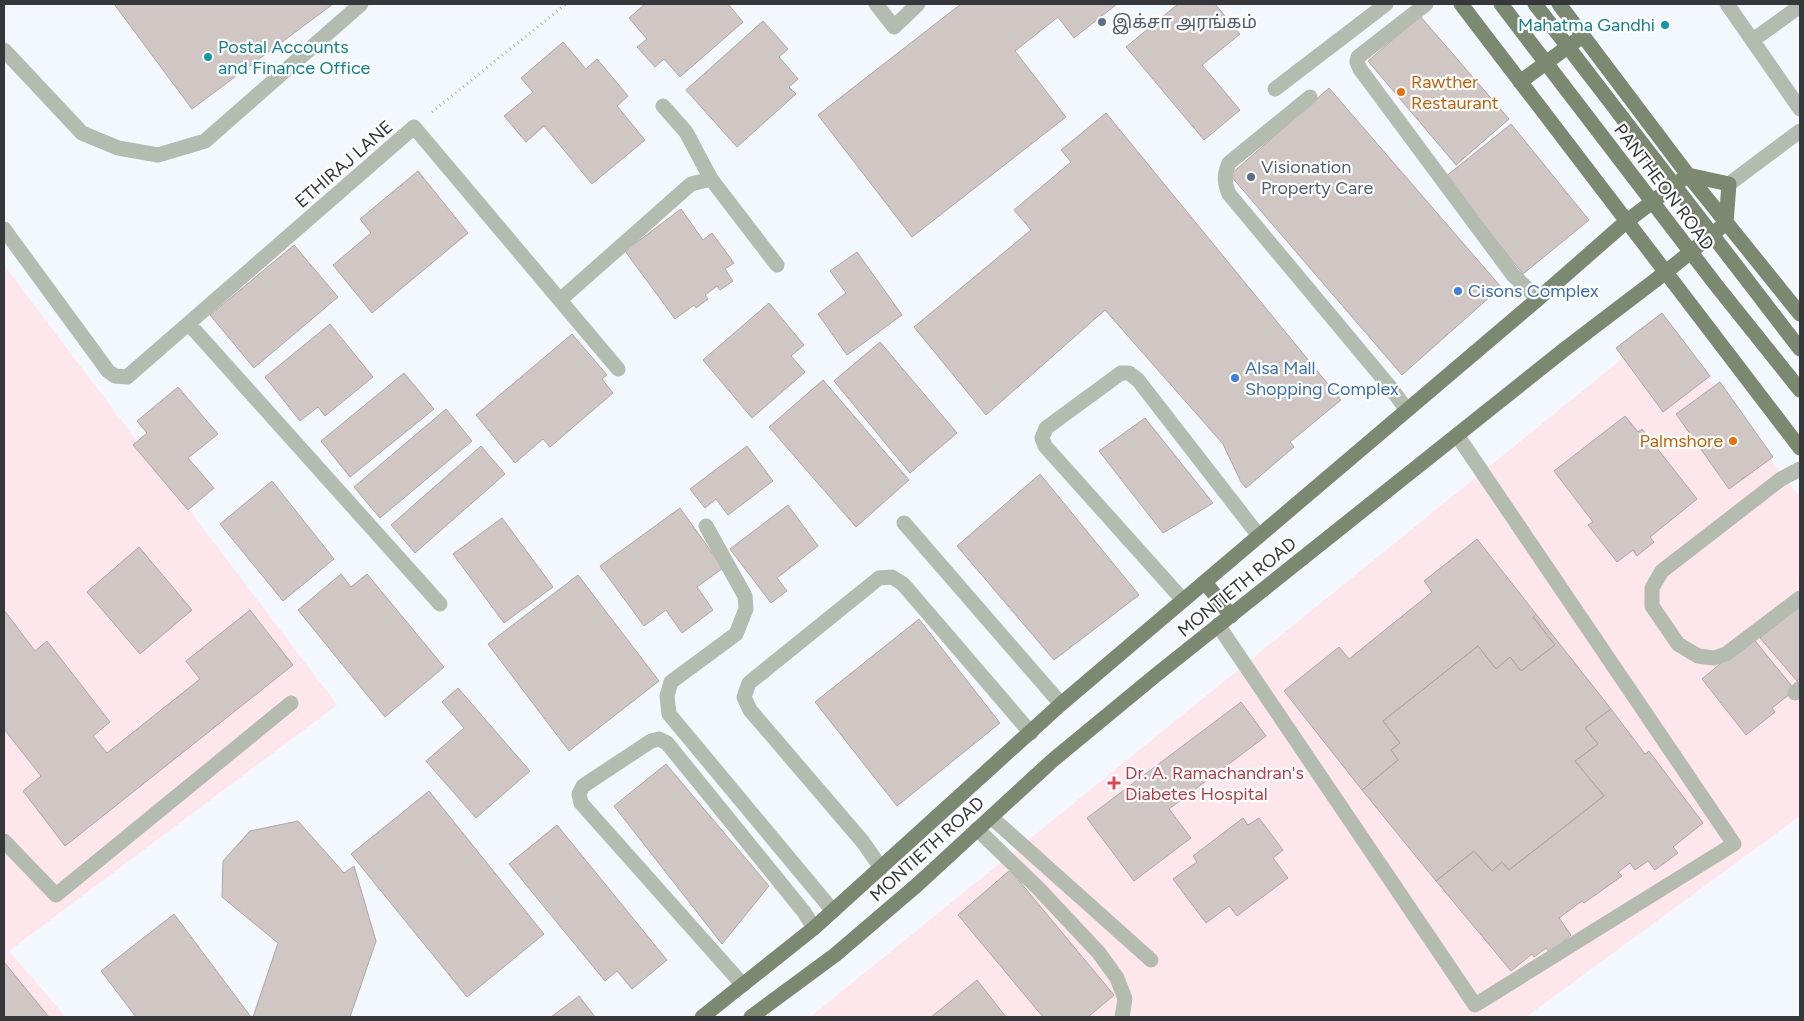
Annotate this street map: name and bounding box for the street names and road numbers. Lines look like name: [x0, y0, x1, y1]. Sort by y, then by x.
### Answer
street label: ETHIRAJ LANE: [291, 116, 397, 212]
street label: PANTHEON ROAD: [1609, 119, 1719, 255]
street label: MONTIETH ROAD: [1173, 532, 1301, 642]
street label: MONTIETH ROAD: [865, 792, 989, 906]

